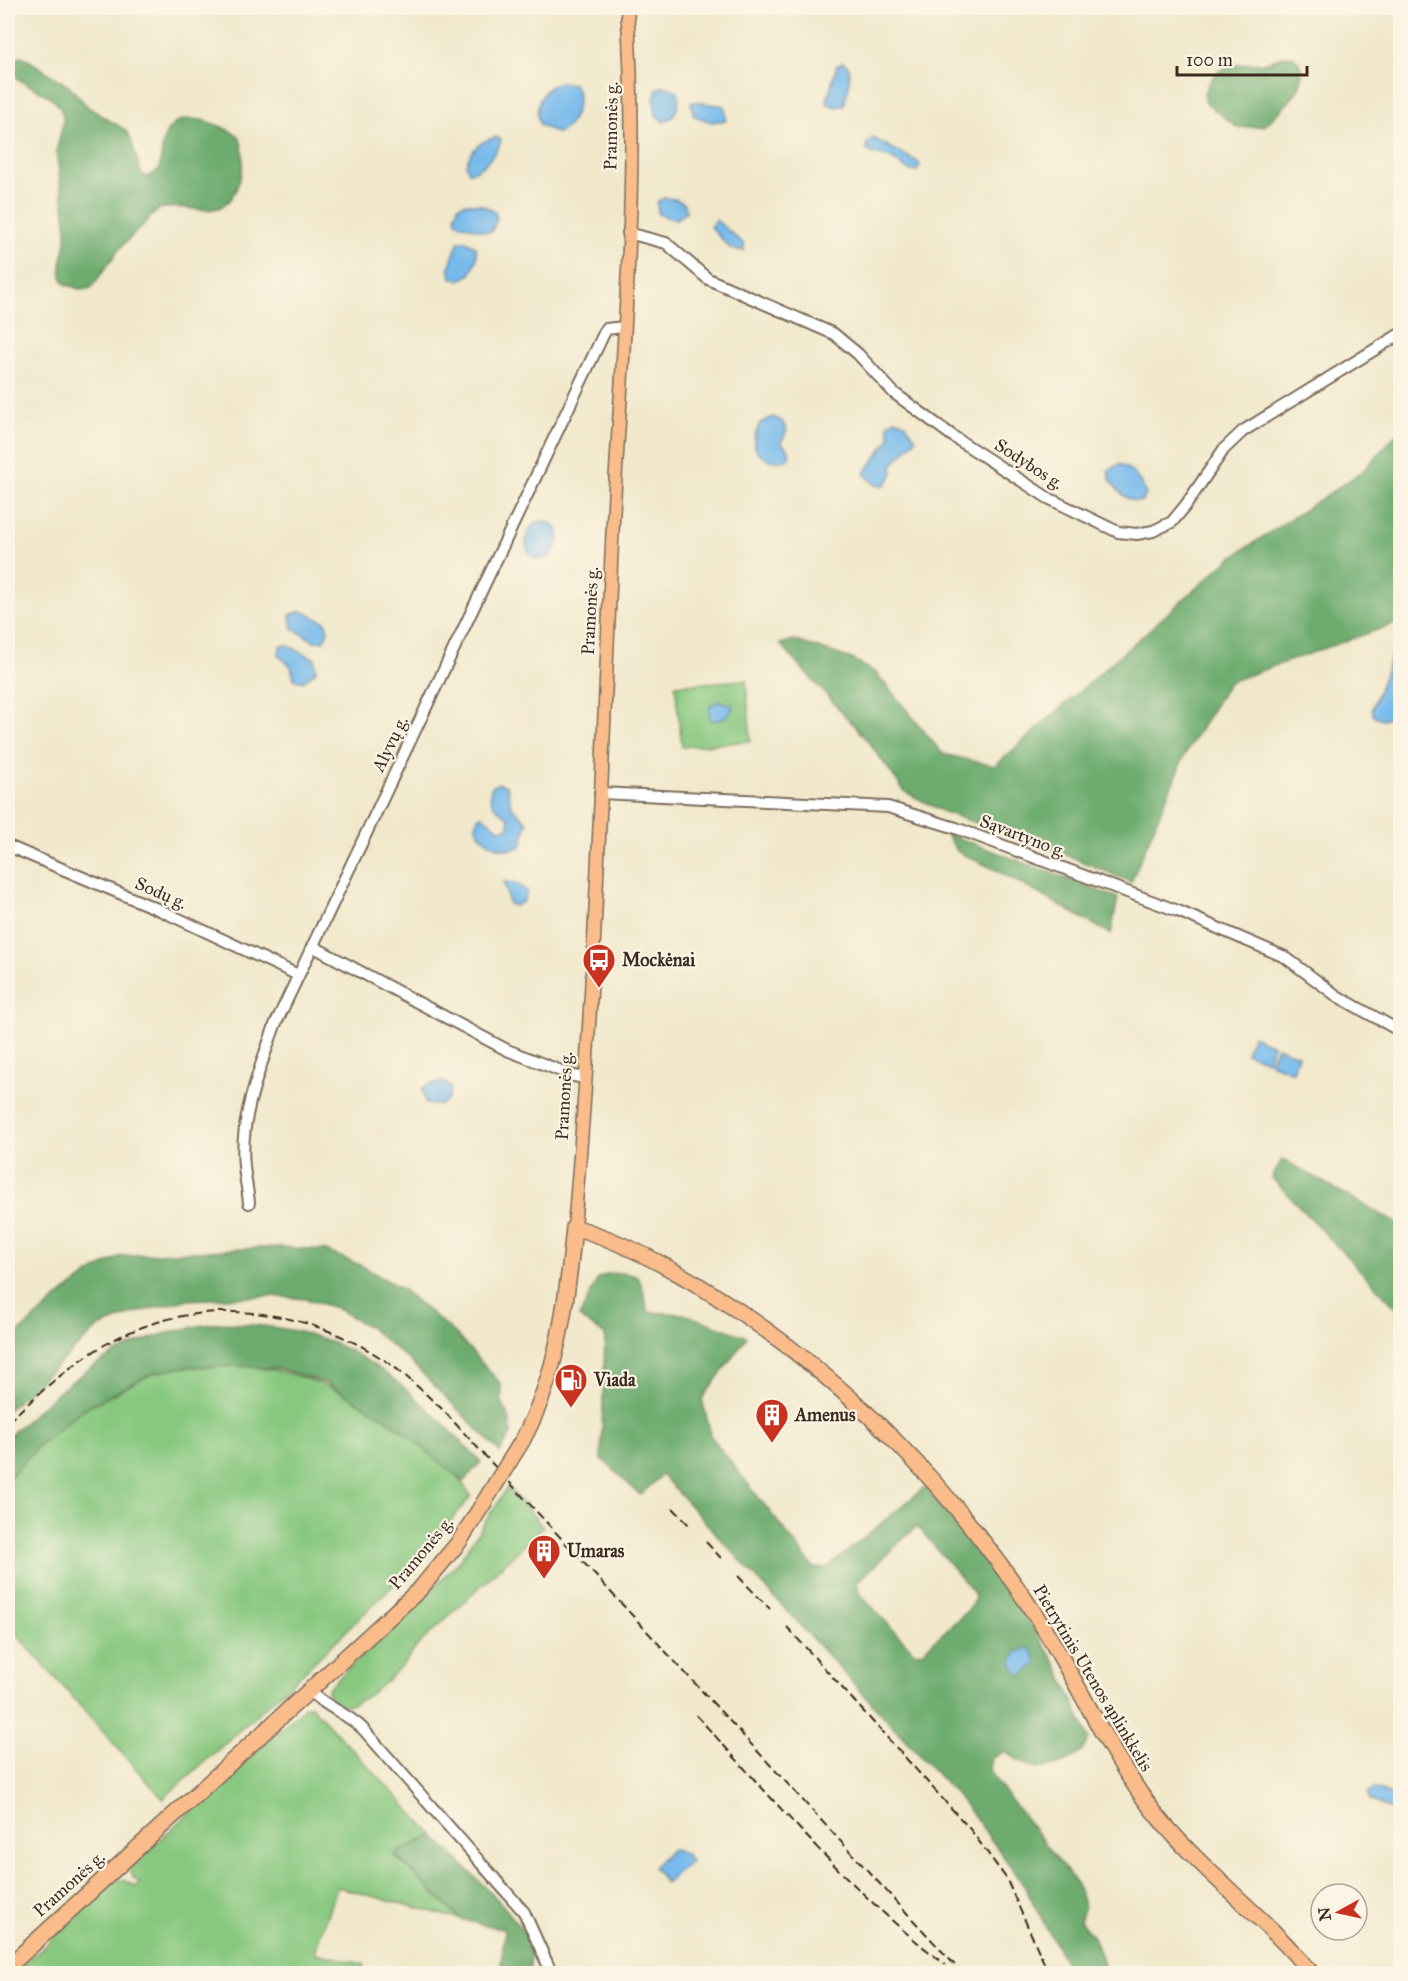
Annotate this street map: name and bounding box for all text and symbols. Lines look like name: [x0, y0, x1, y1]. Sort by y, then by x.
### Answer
scale bar: [1177, 39, 1308, 77]
text: 100 m: [1186, 49, 1233, 71]
street label: Pramonės g.: [599, 81, 624, 171]
street label: Sodybos g.: [990, 434, 1067, 495]
street label: Pramonės g.: [577, 566, 604, 656]
street label: Alyvų g.: [367, 712, 414, 777]
street label: Sąvartyno g.: [976, 810, 1069, 863]
street label: Sodų g.: [131, 872, 190, 915]
bus stop icon: Mockėnai: [581, 942, 617, 989]
place label: Mockėnai: [622, 949, 696, 971]
street label: Pramonės g.: [551, 1051, 578, 1141]
fuel station icon: Viada: [553, 1362, 589, 1409]
place label: Viada: [593, 1369, 636, 1391]
building icon: Amenus: [754, 1397, 790, 1444]
place label: Amenus: [794, 1404, 856, 1426]
street label: Pramonės g.: [384, 1512, 459, 1595]
building icon: Umaras: [526, 1533, 562, 1580]
place label: Umaras: [567, 1540, 625, 1562]
street label: Pietrytinis Utenos aplinkkelis: [1028, 1581, 1158, 1775]
street label: Pramonės g.: [29, 1846, 110, 1923]
north arrow: [1309, 1882, 1369, 1942]
text: N: [1314, 1906, 1335, 1922]

